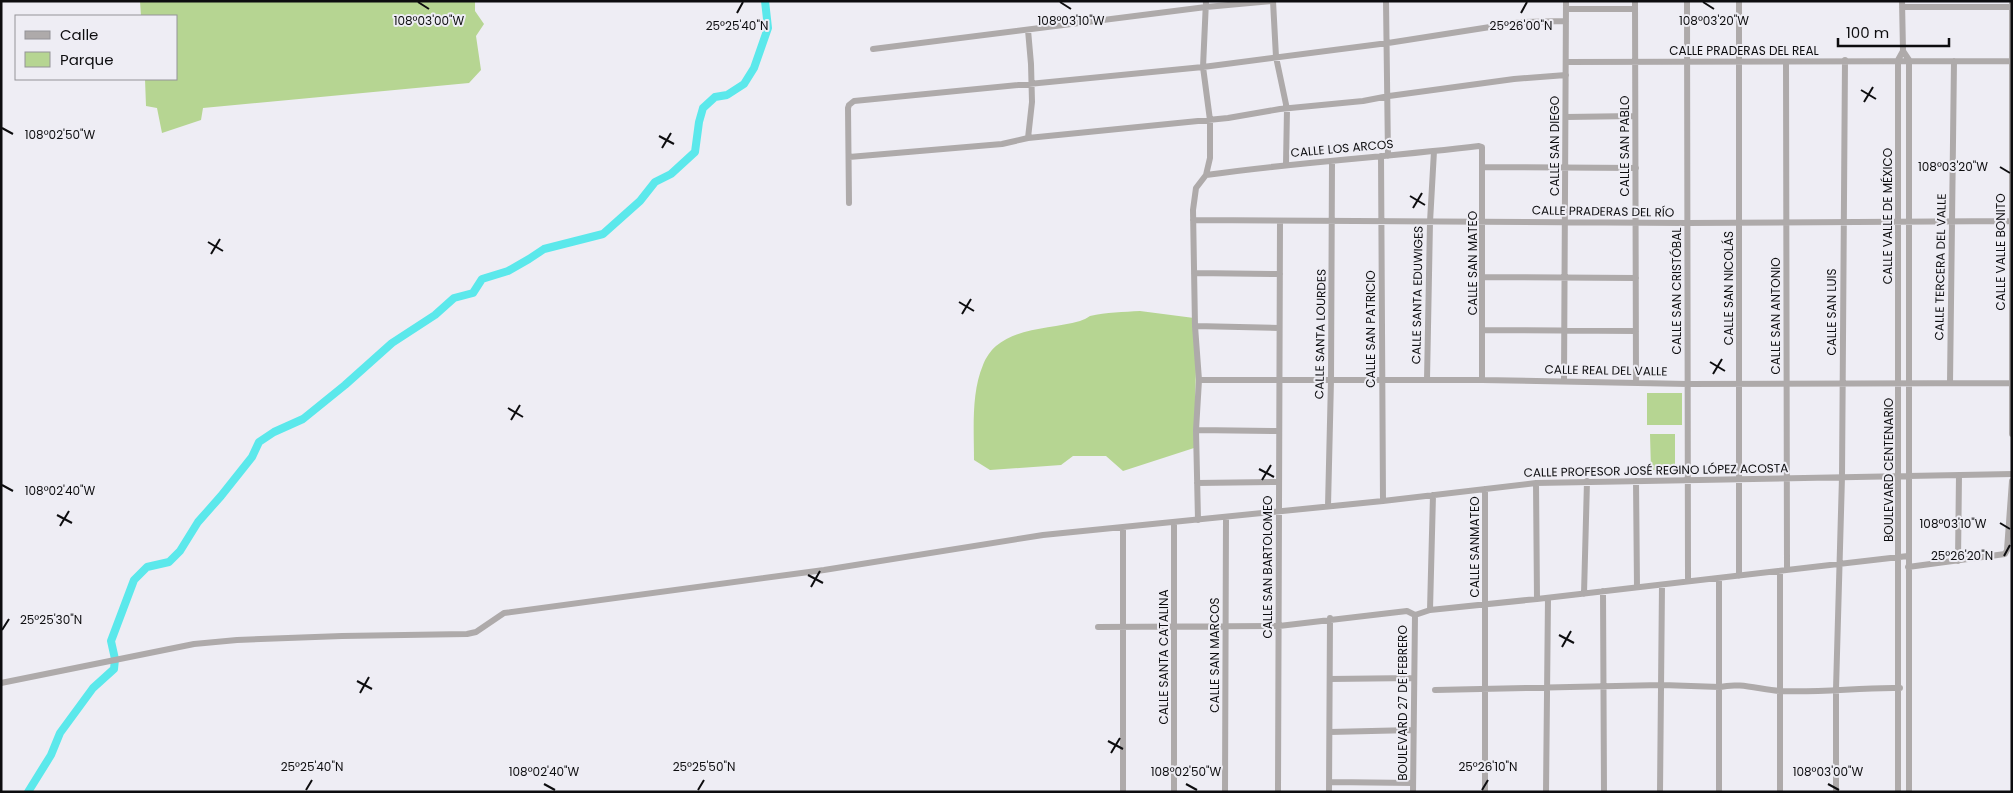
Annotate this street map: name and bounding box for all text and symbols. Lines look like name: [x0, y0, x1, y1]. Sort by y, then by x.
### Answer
text: 108°03'00"W: [394, 12, 465, 29]
text: 108°03'10"W: [1038, 12, 1105, 29]
text: 108°03'20"W: [1679, 12, 1749, 29]
legend: [15, 15, 178, 80]
scale bar: [1838, 15, 1949, 47]
text: 25°25'40"N: [706, 17, 768, 34]
text: 25°26'00"N: [1490, 17, 1552, 34]
text: 100 m: [1846, 22, 1889, 43]
text: Calle: [60, 24, 98, 45]
street label: CALLE PRADERAS DEL REAL: [1669, 42, 1819, 59]
text: Parque: [60, 49, 113, 70]
street label: CALLE SAN DIEGO: [1546, 96, 1563, 196]
street label: CALLE SAN PABLO: [1616, 96, 1633, 196]
text: 108°02'50"W: [25, 126, 96, 143]
street label: CALLE LOS ARCOS: [1290, 135, 1394, 161]
street label: CALLE VALLE DE MÉXICO: [1879, 148, 1896, 284]
text: 108°03'20"W: [1918, 158, 1988, 175]
street label: CALLE TERCERA DEL VALLE: [1930, 193, 1950, 341]
street label: CALLE VALLE BONITO: [1992, 193, 2009, 311]
street label: CALLE PRADERAS DEL RÍO: [1532, 201, 1674, 221]
street label: CALLE SAN MATEO: [1464, 211, 1481, 315]
street label: CALLE SANTA EDUWIGES: [1407, 226, 1427, 364]
street label: CALLE SAN CRISTÓBAL: [1668, 228, 1685, 354]
street label: CALLE SAN NICOLÁS: [1720, 231, 1737, 345]
street label: CALLE SAN ANTONIO: [1767, 257, 1784, 375]
street label: CALLE SAN LUIS: [1823, 268, 1840, 356]
street label: CALLE SANTA LOURDES: [1310, 269, 1330, 399]
street label: CALLE SAN PATRICIO: [1362, 270, 1379, 388]
street label: CALLE REAL DEL VALLE: [1544, 360, 1668, 380]
street label: BOULEVARD CENTENARIO: [1880, 398, 1897, 542]
street label: CALLE PROFESOR JOSÉ REGINO LÓPEZ ACOSTA: [1523, 459, 1789, 481]
text: 108°02'40"W: [25, 482, 96, 499]
street label: CALLE SAN BARTOLOMEO: [1259, 495, 1276, 639]
street label: CALLE SANMATEO: [1466, 496, 1483, 598]
text: 108°03'10"W: [1920, 515, 1987, 532]
text: 25°26'20"N: [1931, 547, 1993, 564]
street label: CALLE SANTA CATALINA: [1155, 589, 1172, 725]
street label: CALLE SAN MARCOS: [1206, 597, 1223, 713]
text: 25°25'30"N: [20, 611, 82, 628]
street label: BOULEVARD 27 DE FEBRERO: [1394, 625, 1411, 781]
text: 25°25'40"N: [281, 758, 343, 775]
text: 25°25'50"N: [673, 758, 735, 775]
text: 25°26'10"N: [1458, 758, 1518, 775]
text: 108°02'40"W: [509, 763, 580, 780]
text: 108°02'50"W: [1151, 763, 1222, 780]
text: 108°03'00"W: [1793, 763, 1864, 780]

